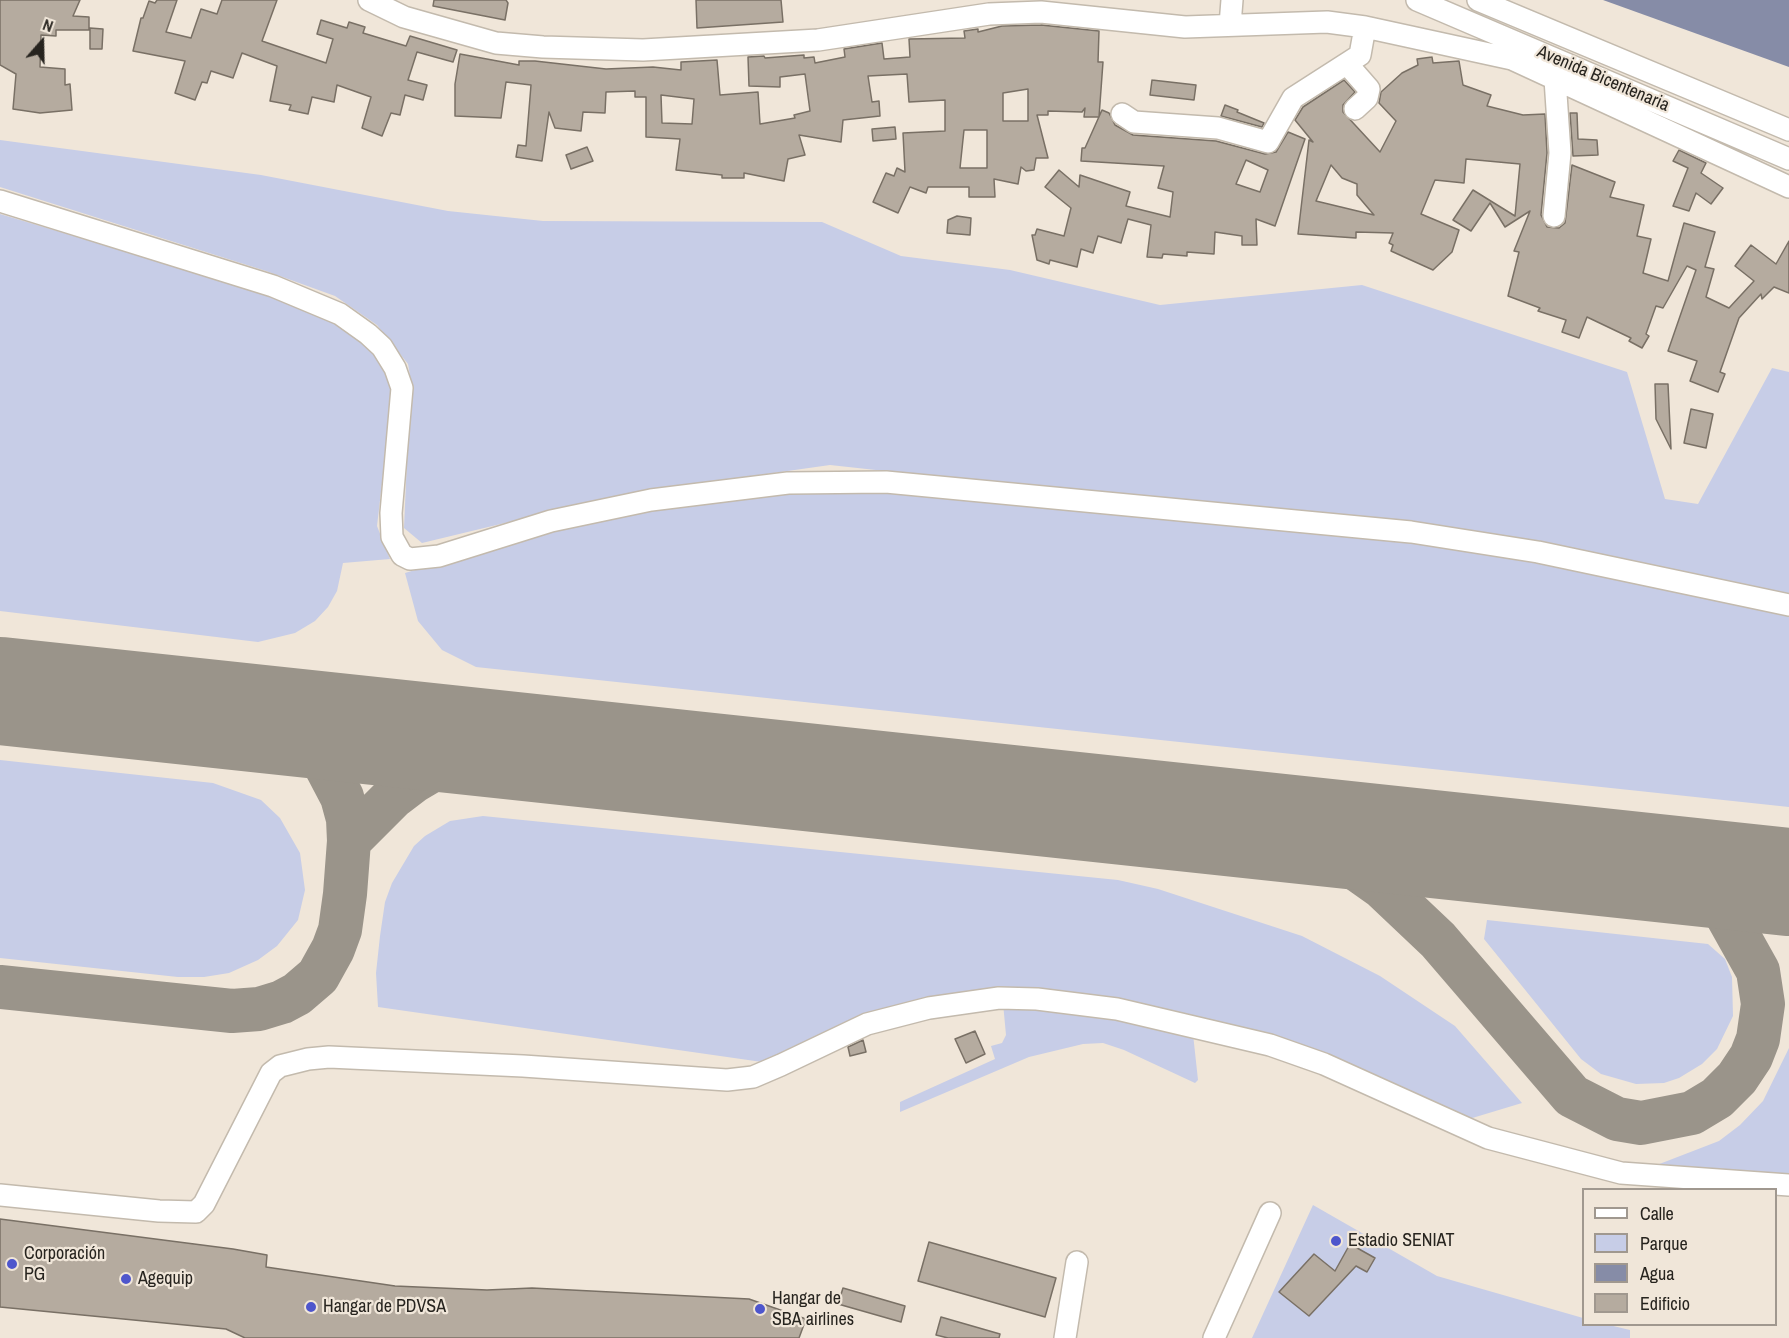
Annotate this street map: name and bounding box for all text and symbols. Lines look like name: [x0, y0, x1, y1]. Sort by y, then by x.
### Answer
north arrow: [12, 12, 72, 72]
text: N: [40, 13, 56, 37]
street label: Avenida Bicentenaria: [1534, 41, 1672, 117]
legend: [1582, 1188, 1777, 1326]
text: Calle: [1640, 1201, 1674, 1226]
place label: Estadio SENIAT: [1348, 1230, 1454, 1252]
text: Parque: [1640, 1231, 1688, 1256]
marker: Estadio SENIAT: [1329, 1234, 1343, 1248]
place label: Corporación PG: [24, 1243, 105, 1286]
marker: Corporación PG: [5, 1257, 19, 1271]
text: Agua: [1640, 1261, 1674, 1286]
place label: Agequip: [138, 1268, 193, 1290]
marker: Agequip: [119, 1272, 133, 1286]
place label: Hangar de SBA airlines: [772, 1288, 854, 1330]
text: Edificio: [1640, 1291, 1690, 1316]
place label: Hangar de PDVSA: [323, 1296, 446, 1318]
marker: Hangar de PDVSA: [304, 1300, 318, 1314]
marker: Hangar de SBA airlines: [753, 1302, 767, 1316]

